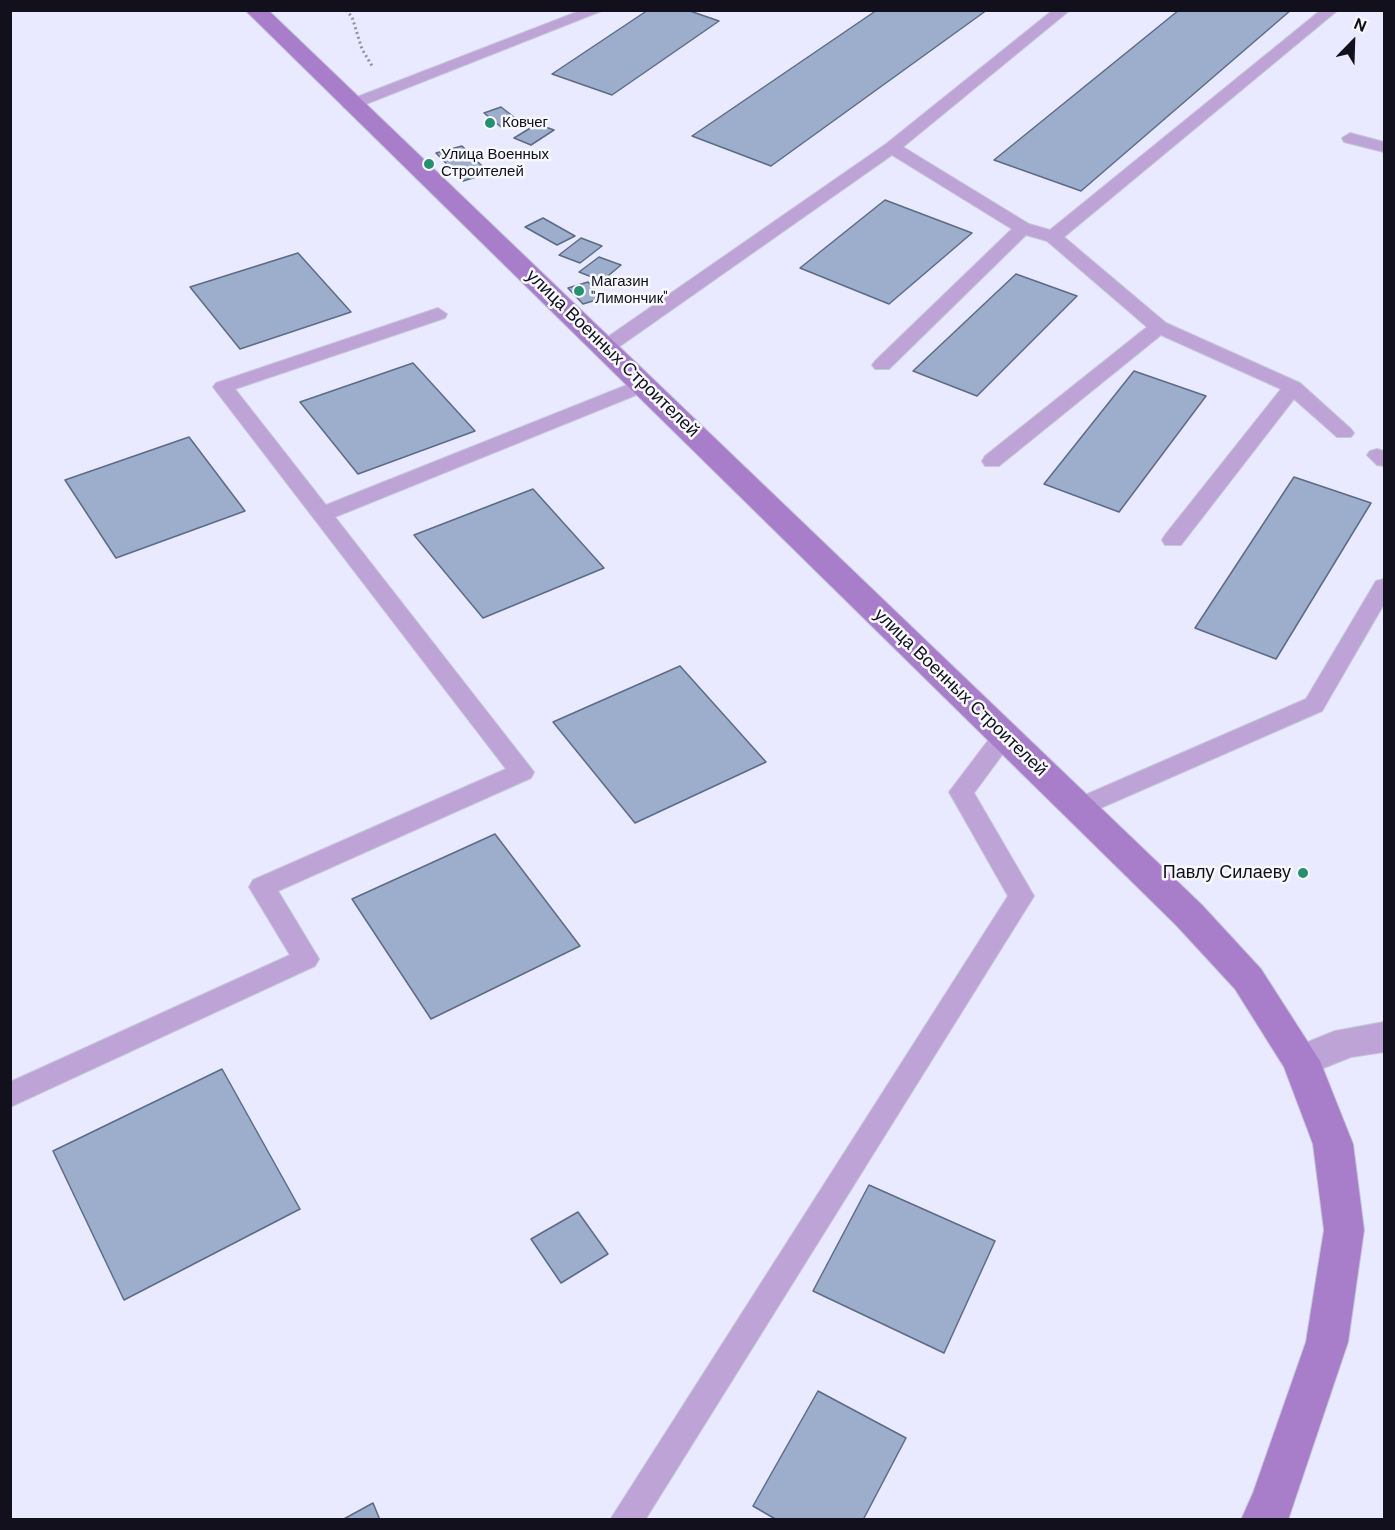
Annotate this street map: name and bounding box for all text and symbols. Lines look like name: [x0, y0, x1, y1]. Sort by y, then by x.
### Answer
north arrow: [1323, 12, 1383, 72]
text: N: [1351, 13, 1370, 37]
place label: Ковчег: [502, 114, 548, 132]
marker: Ковчег: [483, 116, 497, 130]
place label: Улица Военных Строителей: [441, 146, 549, 181]
marker: Улица Военных Строителей: [422, 157, 436, 171]
street label: улица Военных Строителей: [521, 266, 703, 442]
place label: Магазин "Лимончик": [591, 273, 668, 308]
marker: Магазин "Лимончик": [572, 284, 586, 298]
street label: улица Военных Строителей: [869, 605, 1051, 781]
place label: Павлу Силаеву: [1163, 862, 1291, 884]
marker: Павлу Силаеву: [1296, 866, 1310, 880]

